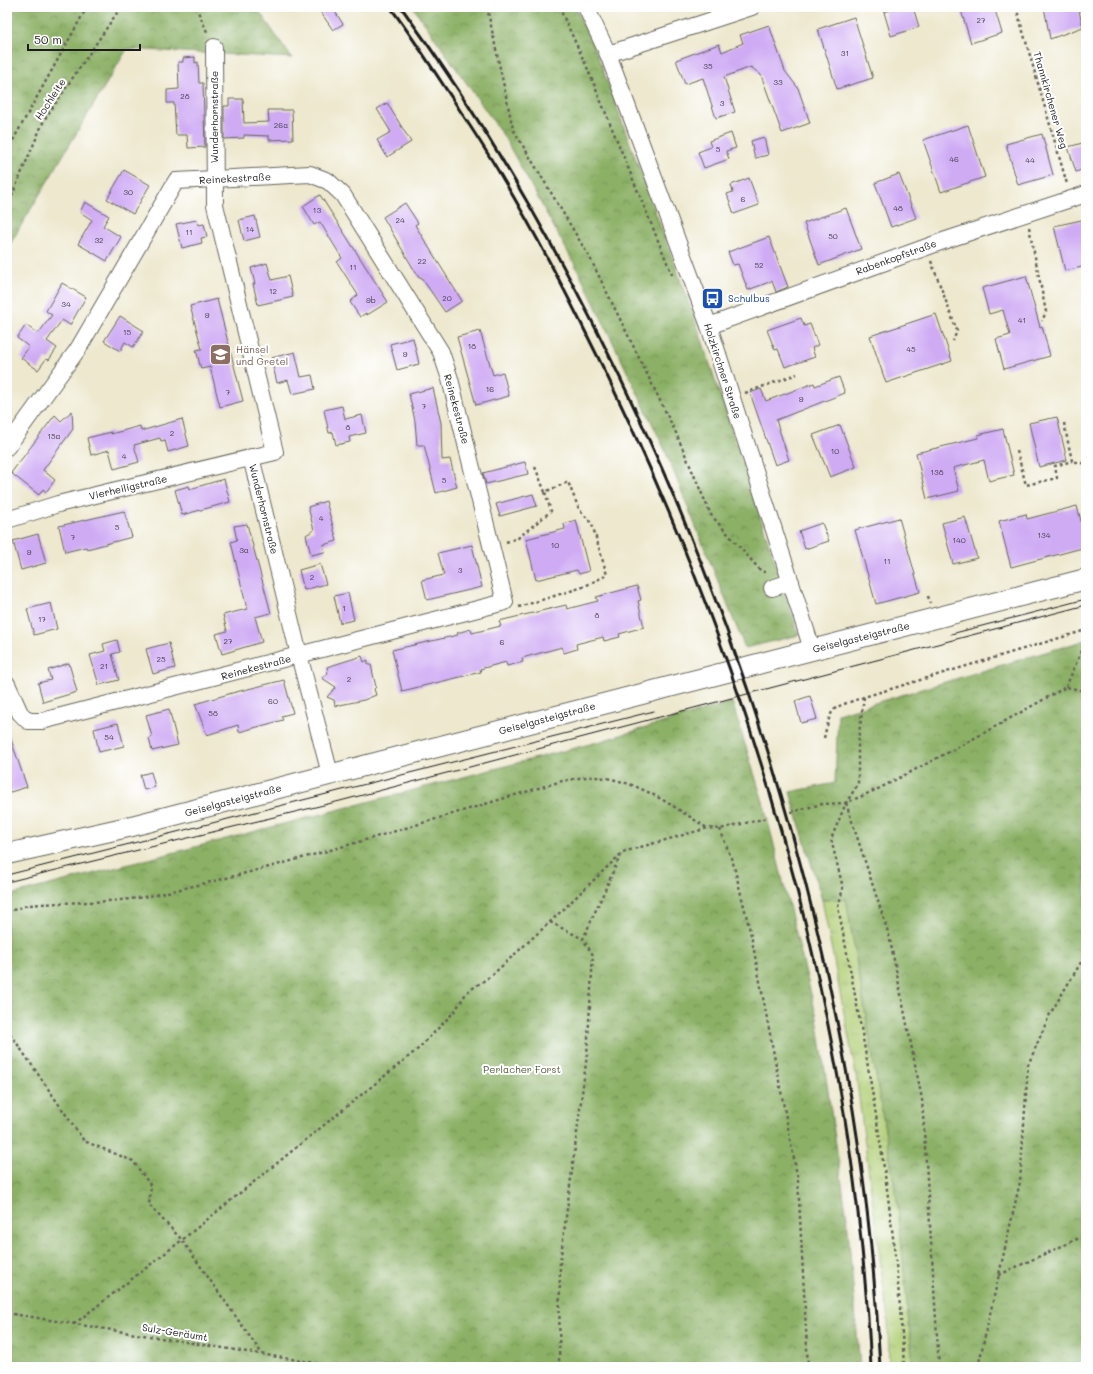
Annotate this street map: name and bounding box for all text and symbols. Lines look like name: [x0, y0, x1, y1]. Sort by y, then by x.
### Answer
house number: 27: [977, 15, 986, 25]
scale bar: [28, 26, 140, 52]
text: 50 m: [34, 31, 62, 47]
house number: 31: [841, 48, 849, 58]
street label: Thannkirchener Weg: [1030, 50, 1072, 150]
house number: 35: [703, 61, 713, 71]
street label: Wunderhornstraße: [207, 71, 221, 163]
street label: Hochleite: [31, 76, 69, 122]
house number: 33: [773, 77, 783, 87]
house number: 28: [180, 91, 190, 101]
house number: 3: [720, 98, 725, 108]
house number: 26a: [274, 120, 288, 130]
house number: 5: [716, 144, 721, 154]
house number: 46: [949, 154, 959, 164]
house number: 44: [1025, 155, 1035, 165]
street label: Reinekestraße: [199, 169, 271, 187]
house number: 30: [123, 187, 133, 197]
house number: 6: [741, 194, 746, 204]
house number: 48: [893, 203, 903, 213]
house number: 13: [313, 205, 321, 215]
house number: 24: [395, 215, 405, 225]
house number: 14: [246, 224, 254, 234]
house number: 11: [185, 227, 193, 237]
house number: 50: [828, 231, 838, 241]
house number: 32: [94, 235, 104, 245]
street label: Rabenkopfstraße: [854, 236, 938, 278]
house number: 22: [418, 256, 426, 266]
house number: 52: [754, 260, 764, 270]
house number: 11: [349, 262, 357, 272]
bus stop icon: Schulbus: [700, 285, 726, 311]
house number: 12: [269, 286, 277, 296]
place label: Schulbus: [728, 291, 770, 305]
house number: 20: [442, 293, 452, 303]
house number: 9b: [366, 295, 376, 305]
house number: 34: [61, 299, 71, 309]
house number: 9: [205, 310, 210, 320]
house number: 41: [1018, 315, 1026, 325]
street label: Holzkirchner Straße: [701, 321, 745, 421]
house number: 15: [123, 327, 131, 337]
house number: 18: [468, 341, 476, 351]
school or university icon: Hänsel und Gretel: [208, 342, 234, 368]
place label: Hänsel und Gretel: [236, 342, 288, 368]
house number: 45: [906, 344, 916, 354]
house number: 9: [403, 349, 408, 359]
street label: Reinekestraße: [441, 372, 473, 446]
house number: 16: [486, 384, 494, 394]
house number: 7: [226, 387, 231, 397]
house number: 9: [799, 394, 804, 404]
house number: 7: [422, 401, 427, 411]
house number: 8: [346, 422, 351, 432]
house number: 2: [170, 428, 174, 438]
house number: 15a: [47, 431, 61, 441]
house number: 10: [831, 446, 839, 456]
house number: 4: [122, 451, 127, 461]
street label: Wunderhornstraße: [246, 462, 282, 556]
house number: 138: [930, 467, 944, 477]
street label: Vierheiligstraße: [87, 471, 169, 503]
house number: 5: [442, 475, 447, 485]
house number: 4: [319, 513, 324, 523]
house number: 5: [115, 522, 120, 532]
house number: 134: [1038, 530, 1051, 540]
house number: 7: [71, 532, 76, 542]
house number: 140: [952, 535, 966, 545]
house number: 10: [551, 540, 559, 550]
house number: 3a: [239, 545, 249, 555]
house number: 9: [27, 547, 32, 557]
house number: 11: [883, 556, 891, 566]
house number: 3: [458, 565, 463, 575]
house number: 2: [310, 572, 314, 582]
house number: 1: [342, 603, 346, 613]
house number: 8: [595, 610, 600, 620]
house number: 17: [38, 614, 47, 624]
street label: Geiselgasteigstraße: [811, 618, 911, 656]
house number: 27: [224, 636, 233, 646]
house number: 6: [500, 637, 505, 647]
street label: Reinekestraße: [219, 651, 293, 683]
house number: 25: [156, 654, 166, 664]
house number: 21: [100, 661, 108, 671]
house number: 2: [347, 674, 351, 684]
house number: 60: [268, 696, 278, 706]
street label: Geiselgasteigstraße: [497, 698, 597, 738]
house number: 58: [208, 708, 218, 718]
house number: 54: [104, 732, 114, 742]
street label: Geiselgasteigstraße: [183, 780, 283, 820]
park label: Perlacher Forst: [483, 1062, 561, 1076]
street label: Sulz-Geräumt: [141, 1320, 209, 1344]

